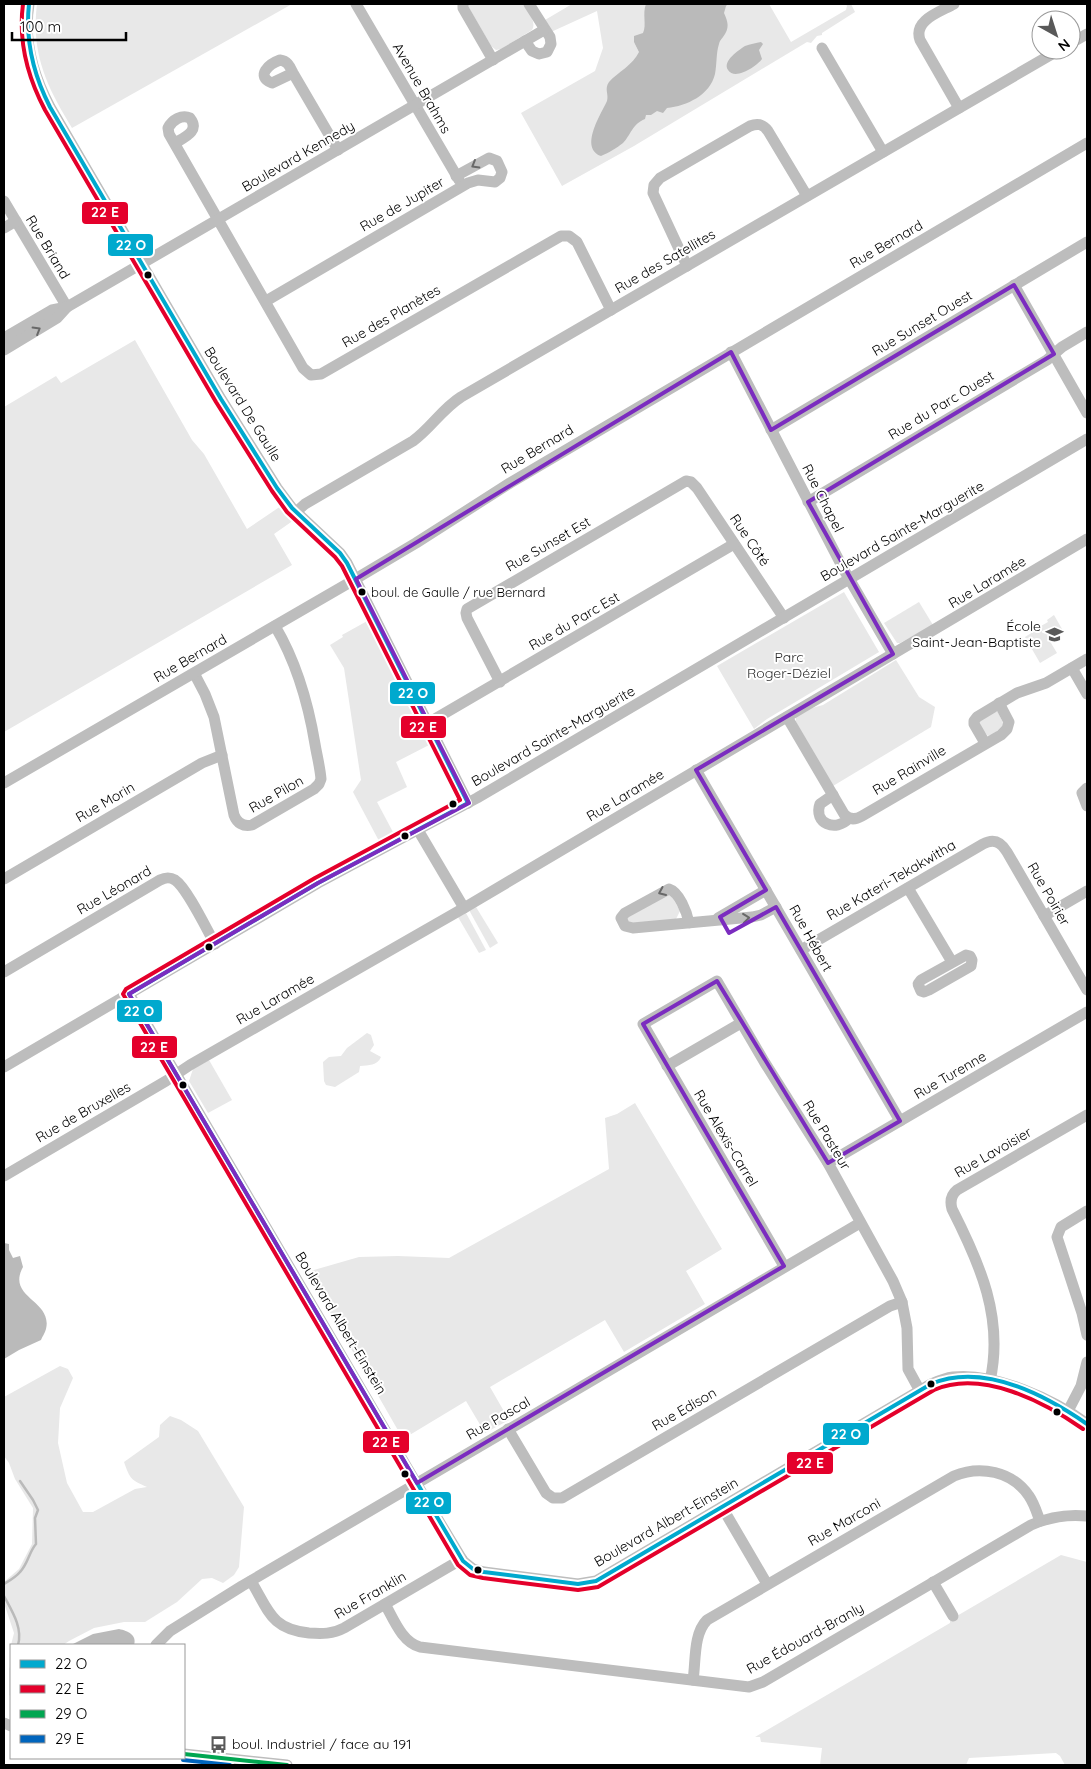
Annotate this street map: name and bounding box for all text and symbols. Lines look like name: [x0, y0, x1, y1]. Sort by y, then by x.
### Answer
scale bar: [12, 10, 126, 42]
north arrow: [1031, 10, 1081, 60]
text: 100 m: [20, 17, 61, 36]
text: N: [1055, 35, 1074, 55]
street label: Avenue Brahms: [389, 39, 455, 137]
street label: Boulevard Kennedy: [238, 116, 358, 196]
one-way arrow: [471, 158, 480, 168]
street label: Rue de Jupiter: [357, 172, 448, 235]
line badge: 22 E: [81, 201, 129, 225]
text: 22 E: [91, 203, 119, 221]
street label: Rue Briand: [22, 212, 74, 282]
street label: Rue Bernard: [846, 216, 926, 272]
street label: Rue des Satellites: [611, 225, 719, 297]
line badge: 22 O: [107, 233, 154, 257]
text: 22 O: [116, 236, 147, 254]
unlabelled marker: [143, 270, 153, 280]
street label: Rue des Planètes: [338, 280, 444, 352]
street label: Rue Sunset Ouest: [869, 286, 976, 360]
one-way arrow: [31, 327, 40, 337]
street label: Boulevard De Gaulle: [200, 343, 286, 465]
street label: Rue du Parc Ouest: [885, 366, 997, 444]
street label: Rue Bernard: [497, 420, 577, 478]
street label: Rue Chapel: [798, 461, 848, 535]
street label: Boulevard Sainte-Marguerite: [817, 477, 987, 585]
street label: Rue Côté: [726, 510, 774, 570]
street label: Rue Sunset Est: [502, 512, 594, 576]
street label: Rue Laramée: [945, 552, 1029, 612]
place label: boul. de Gaulle / rue Bernard: [371, 584, 545, 600]
marker: boul. de Gaulle / rue Bernard: [357, 587, 367, 597]
street label: Rue du Parc Est: [525, 588, 623, 654]
place label: École Saint-Jean-Baptiste: [912, 617, 1041, 651]
school or university icon: École Saint-Jean-Baptiste: [1045, 624, 1065, 644]
street label: Rue Bernard: [150, 630, 230, 686]
park label: Parc Roger-Déziel: [747, 648, 831, 682]
line badge: 22 O: [389, 681, 436, 705]
street label: Boulevard Sainte-Marguerite: [468, 682, 638, 790]
text: 22 O: [398, 684, 429, 702]
line badge: 22 E: [400, 715, 447, 739]
text: 22 E: [409, 718, 437, 736]
street label: Rue Rainville: [869, 741, 949, 799]
street label: Rue Laramée: [583, 765, 667, 825]
street label: Rue Pilon: [246, 771, 306, 817]
street label: Rue Morin: [72, 778, 138, 826]
unlabelled marker: [448, 799, 458, 809]
unlabelled marker: [400, 831, 410, 841]
street label: Rue Kateri-Tekakwitha: [823, 836, 959, 924]
street label: Rue Poirier: [1024, 859, 1075, 929]
street label: Rue Léonard: [74, 861, 154, 919]
one-way arrow: [659, 886, 668, 896]
street label: Rue Hébert: [785, 902, 837, 975]
one-way arrow: [743, 912, 751, 923]
unlabelled marker: [204, 942, 214, 952]
street label: Rue Laramée: [233, 969, 317, 1029]
line badge: 22 O: [116, 999, 163, 1023]
text: 22 O: [124, 1002, 155, 1020]
line badge: 22 E: [131, 1035, 178, 1059]
text: 22 E: [140, 1038, 168, 1056]
street label: Rue Turenne: [911, 1047, 990, 1103]
street label: Rue de Bruxelles: [32, 1077, 134, 1147]
unlabelled marker: [178, 1080, 188, 1090]
street label: Rue Alexis-Carrel: [690, 1086, 762, 1190]
street label: Rue Pasteur: [799, 1097, 855, 1174]
street label: Rue Lavoisier: [951, 1122, 1035, 1181]
street label: Boulevard Albert-Einstein: [291, 1248, 391, 1398]
unlabelled marker: [926, 1379, 936, 1389]
street label: Rue Edison: [649, 1383, 719, 1435]
street label: Rue Pascal: [463, 1392, 533, 1444]
unlabelled marker: [1052, 1407, 1062, 1417]
line badge: 22 O: [822, 1422, 870, 1446]
text: 22 O: [831, 1425, 862, 1443]
line badge: 22 E: [362, 1430, 410, 1454]
text: 22 E: [372, 1433, 400, 1451]
line badge: 22 E: [786, 1451, 834, 1475]
text: 22 E: [796, 1454, 824, 1472]
unlabelled marker: [400, 1469, 410, 1479]
street label: Boulevard Albert-Einstein: [591, 1473, 741, 1571]
line badge: 22 O: [405, 1491, 452, 1515]
text: 22 O: [414, 1493, 445, 1511]
street label: Rue Marconi: [804, 1494, 884, 1550]
unlabelled marker: [473, 1565, 483, 1575]
street label: Rue Franklin: [331, 1567, 409, 1623]
street label: Rue Édouard-Branly: [743, 1598, 867, 1678]
legend: [10, 1644, 185, 1759]
text: 22 O: [55, 1654, 87, 1673]
text: 22 E: [55, 1679, 84, 1698]
text: 29 O: [55, 1704, 87, 1723]
text: 29 E: [55, 1729, 84, 1748]
bus stop icon: boul. Industriel / face au 191: [208, 1734, 228, 1754]
place label: boul. Industriel / face au 191: [232, 1735, 411, 1753]

